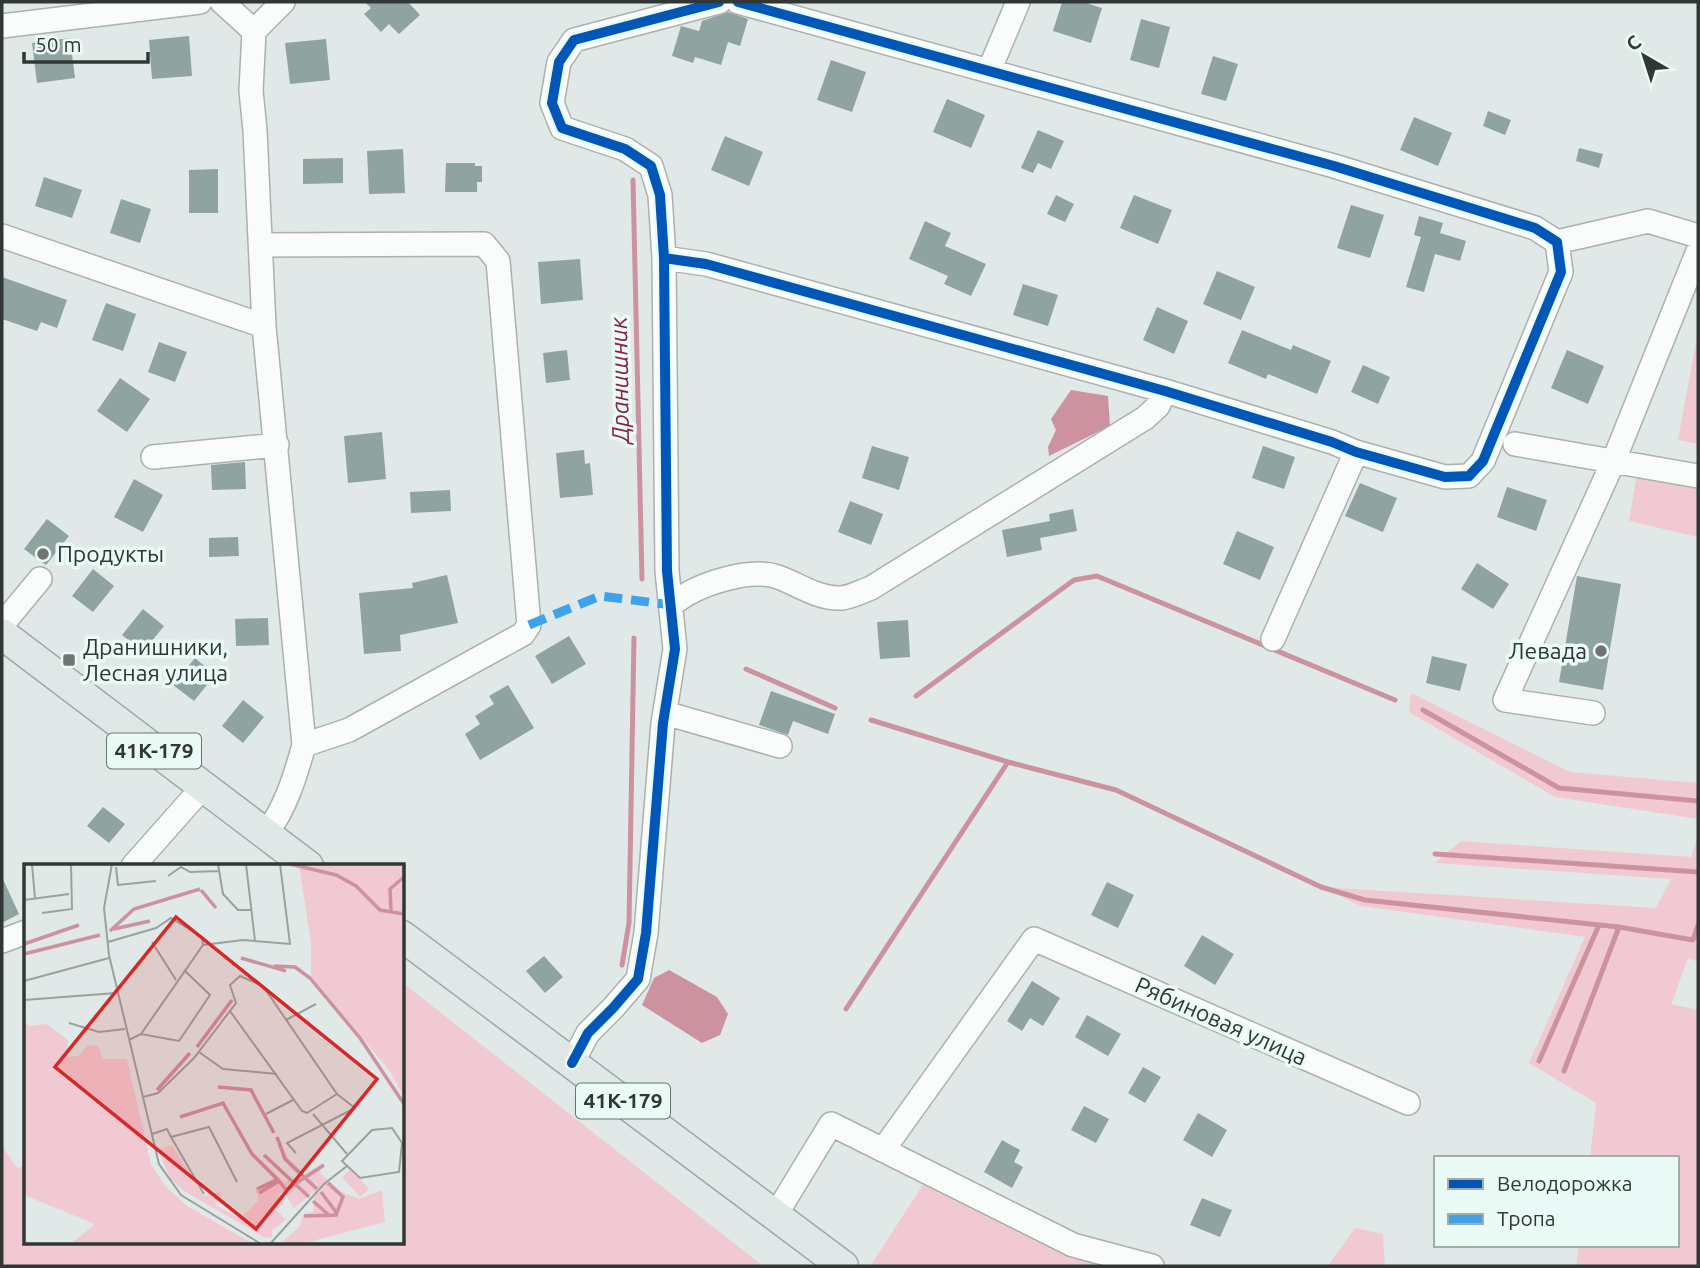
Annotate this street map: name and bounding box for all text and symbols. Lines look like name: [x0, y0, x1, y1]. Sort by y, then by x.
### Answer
scale bar: [24, 21, 149, 65]
north arrow: [1609, 21, 1679, 91]
text: С: [1622, 30, 1645, 55]
text: 50 m: [35, 32, 82, 56]
water label: Дранишник: [605, 316, 634, 446]
place label: Продукты: [57, 541, 164, 566]
marker: Продукты: [35, 546, 51, 562]
place label: Дранишники, Лесная улица: [83, 634, 228, 685]
place label: Левада: [1509, 638, 1587, 663]
marker: Левада: [1593, 643, 1609, 659]
marker: Дранишники, Лесная улица: [61, 652, 77, 668]
road number: 41К-179: [107, 734, 201, 768]
inset map: [24, 864, 404, 1244]
street label: Рябиновая улица: [1132, 971, 1311, 1070]
road number: 41К-179: [576, 1084, 670, 1118]
legend: [1434, 1156, 1679, 1247]
text: Велодорожка: [1497, 1171, 1633, 1195]
text: Тропа: [1497, 1206, 1556, 1230]

